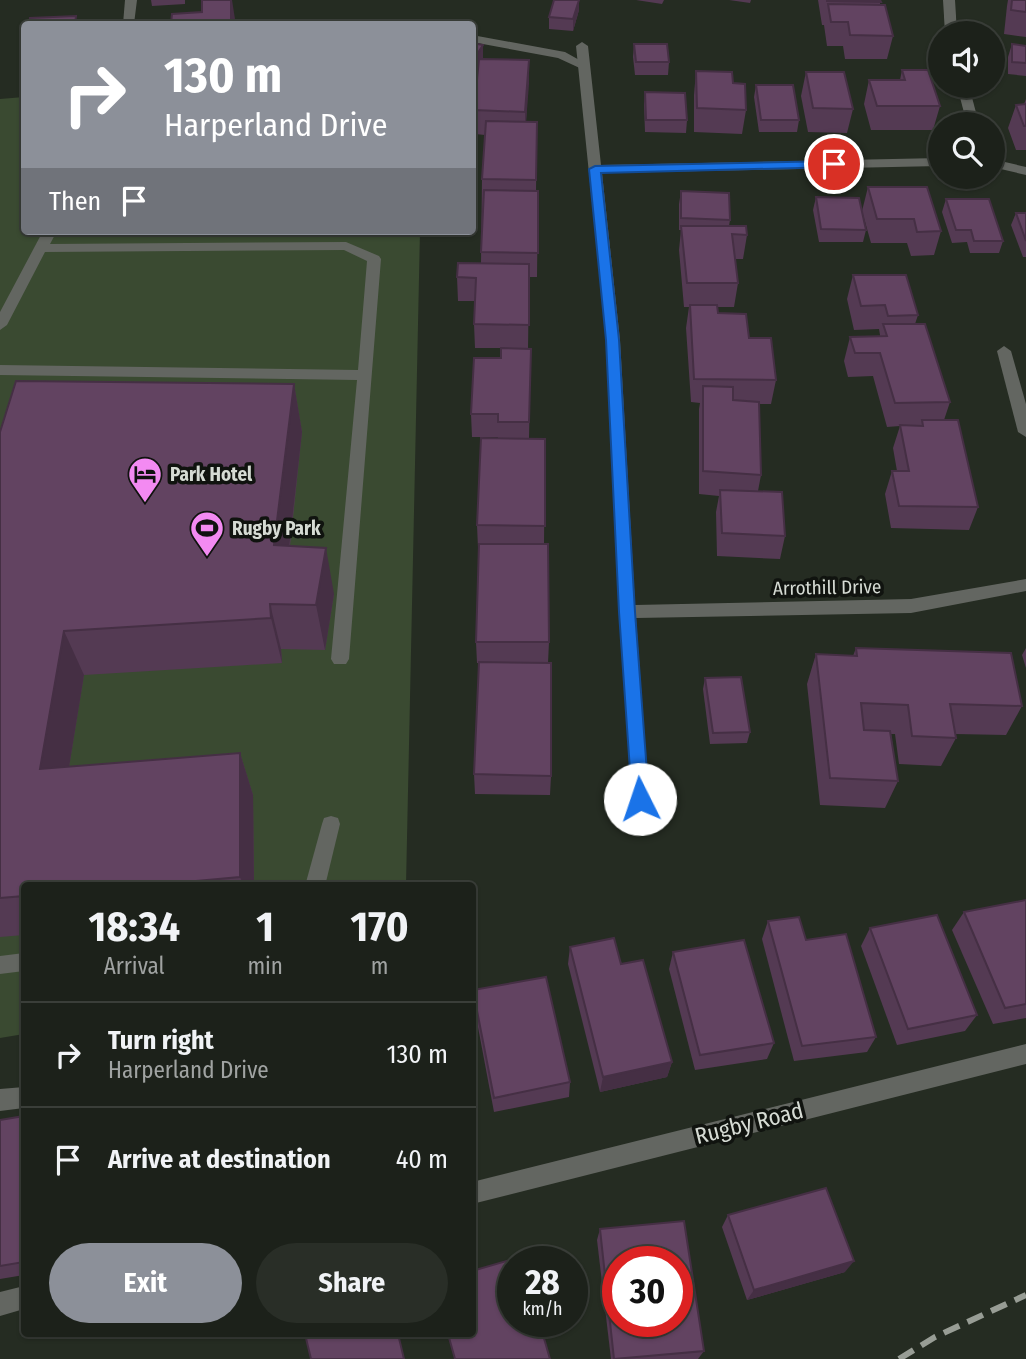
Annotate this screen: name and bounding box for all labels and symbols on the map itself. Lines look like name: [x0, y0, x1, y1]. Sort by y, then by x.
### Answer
pin: [804, 134, 864, 194]
hotel icon: Park Hotel: [126, 455, 164, 504]
place label: Park Hotel: [170, 463, 253, 486]
sports icon: Rugby Park: [188, 509, 226, 558]
place label: Rugby Park: [232, 517, 321, 540]
street label: Arrothill Drive: [773, 575, 881, 600]
position arrow: [603, 762, 677, 836]
street label: Rugby Road: [692, 1096, 806, 1150]
speed limit sign: 30: [602, 1246, 693, 1337]

